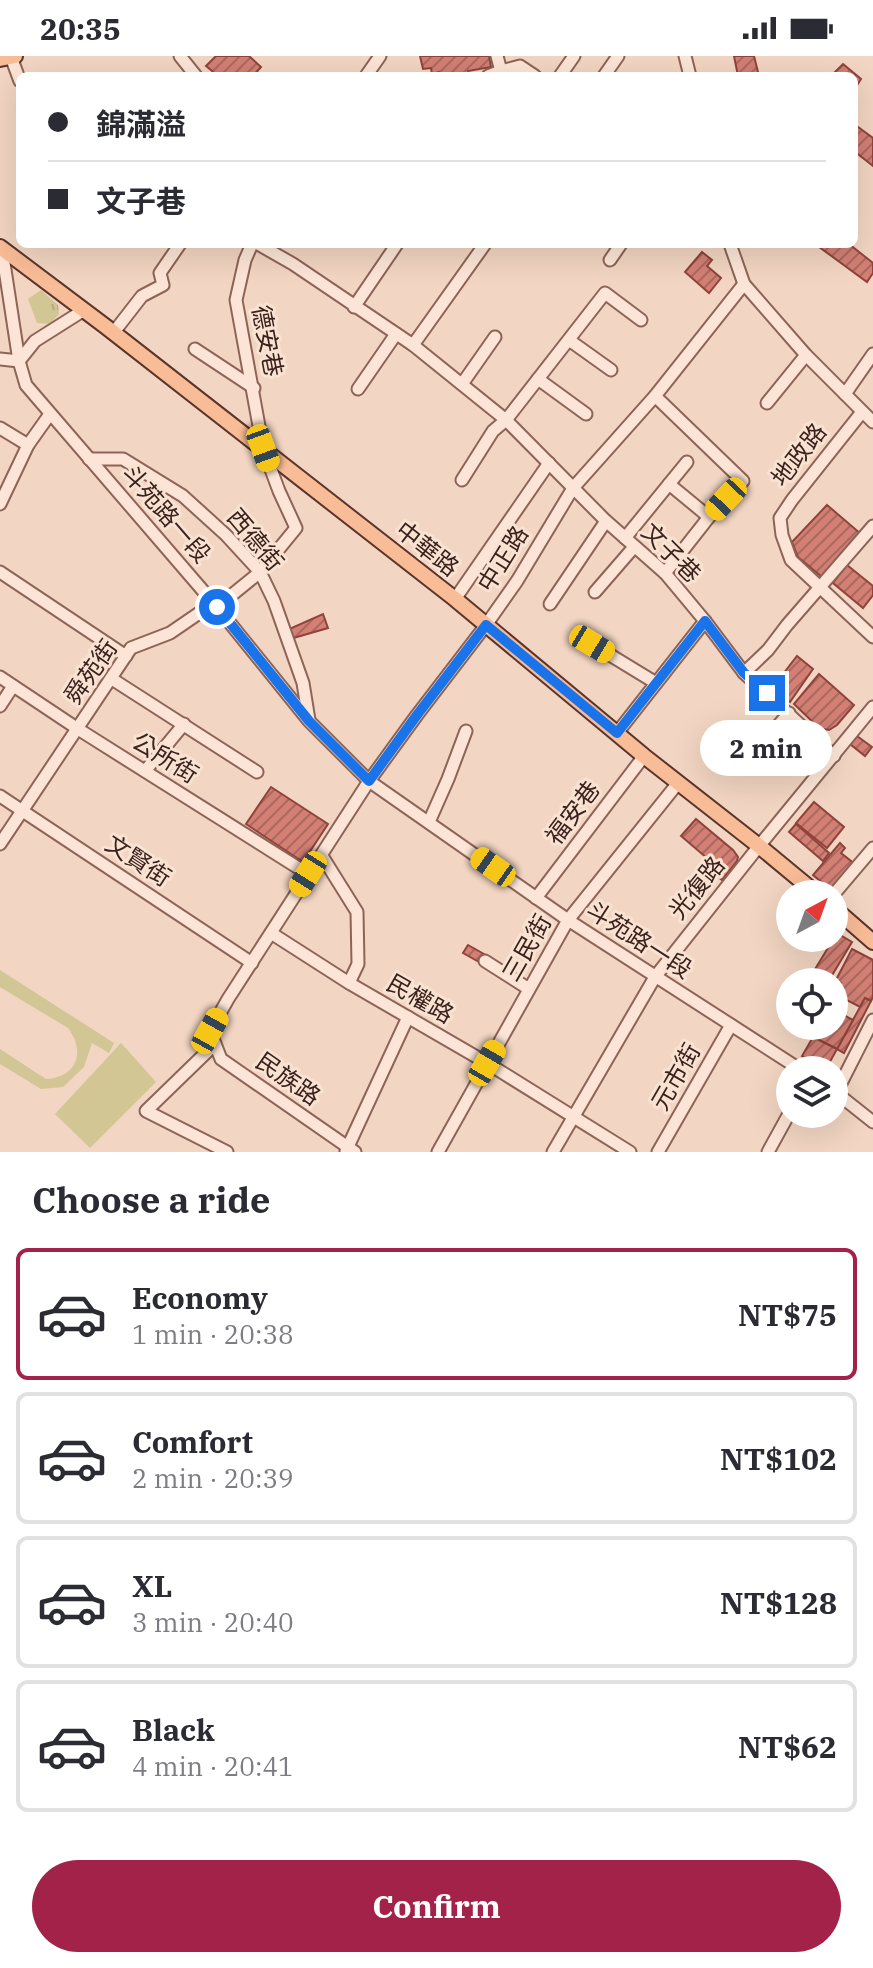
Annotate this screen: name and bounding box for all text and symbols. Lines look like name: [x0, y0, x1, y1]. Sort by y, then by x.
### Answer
text: 20:35: [40, 9, 121, 48]
text: 錦滿溢: [96, 104, 186, 143]
text: 文子巷: [96, 181, 186, 220]
street label: 德安巷: [245, 302, 291, 379]
street label: 地政路: [763, 416, 833, 493]
car: [244, 421, 282, 475]
street label: 斗苑路一段: [115, 458, 218, 569]
car: [701, 473, 751, 525]
street label: 西德街: [220, 501, 291, 577]
street label: 中華路: [389, 513, 466, 583]
street label: 文子巷: [635, 516, 708, 589]
street label: 中正路: [470, 519, 535, 597]
route start: [199, 589, 235, 625]
car: [565, 621, 619, 667]
street label: 舜苑街: [56, 633, 124, 710]
route end: [749, 675, 785, 711]
callout: 2 min: [701, 721, 833, 777]
street label: 公所街: [127, 725, 205, 790]
text: 2 min: [730, 731, 802, 765]
street label: 福安巷: [538, 774, 607, 851]
street label: 文賢街: [100, 827, 177, 893]
car: [466, 843, 520, 891]
car: [285, 847, 331, 901]
street label: 光復路: [661, 849, 731, 925]
north arrow: [776, 880, 848, 952]
map controls: [776, 880, 848, 1128]
street label: 斗苑路一段: [581, 893, 699, 985]
street label: 三民街: [494, 908, 558, 987]
street label: 民權路: [381, 966, 460, 1030]
button: locate: [776, 968, 848, 1040]
car: [188, 1004, 232, 1058]
car: [465, 1036, 509, 1090]
street label: 元市街: [643, 1037, 707, 1116]
street label: 民族路: [250, 1044, 327, 1112]
button: layers: [776, 1056, 848, 1128]
text: Choose a ride: [32, 1176, 271, 1223]
icon: car: [36, 1278, 108, 1350]
text: Economy: [132, 1278, 268, 1317]
text: NT$75: [738, 1295, 837, 1334]
text: 1 min · 20:38: [132, 1317, 294, 1351]
icon: car: [36, 1422, 108, 1494]
text: Comfort: [132, 1422, 253, 1461]
text: NT$102: [720, 1439, 837, 1478]
text: 2 min · 20:39: [132, 1461, 294, 1495]
icon: car: [36, 1566, 108, 1638]
text: XL: [132, 1566, 172, 1605]
text: NT$128: [720, 1583, 837, 1622]
text: 3 min · 20:40: [132, 1605, 294, 1639]
icon: car: [36, 1710, 108, 1782]
text: Black: [132, 1710, 215, 1749]
text: NT$62: [738, 1727, 837, 1766]
text: 4 min · 20:41: [132, 1749, 294, 1783]
button: Confirm: [32, 1860, 841, 1952]

